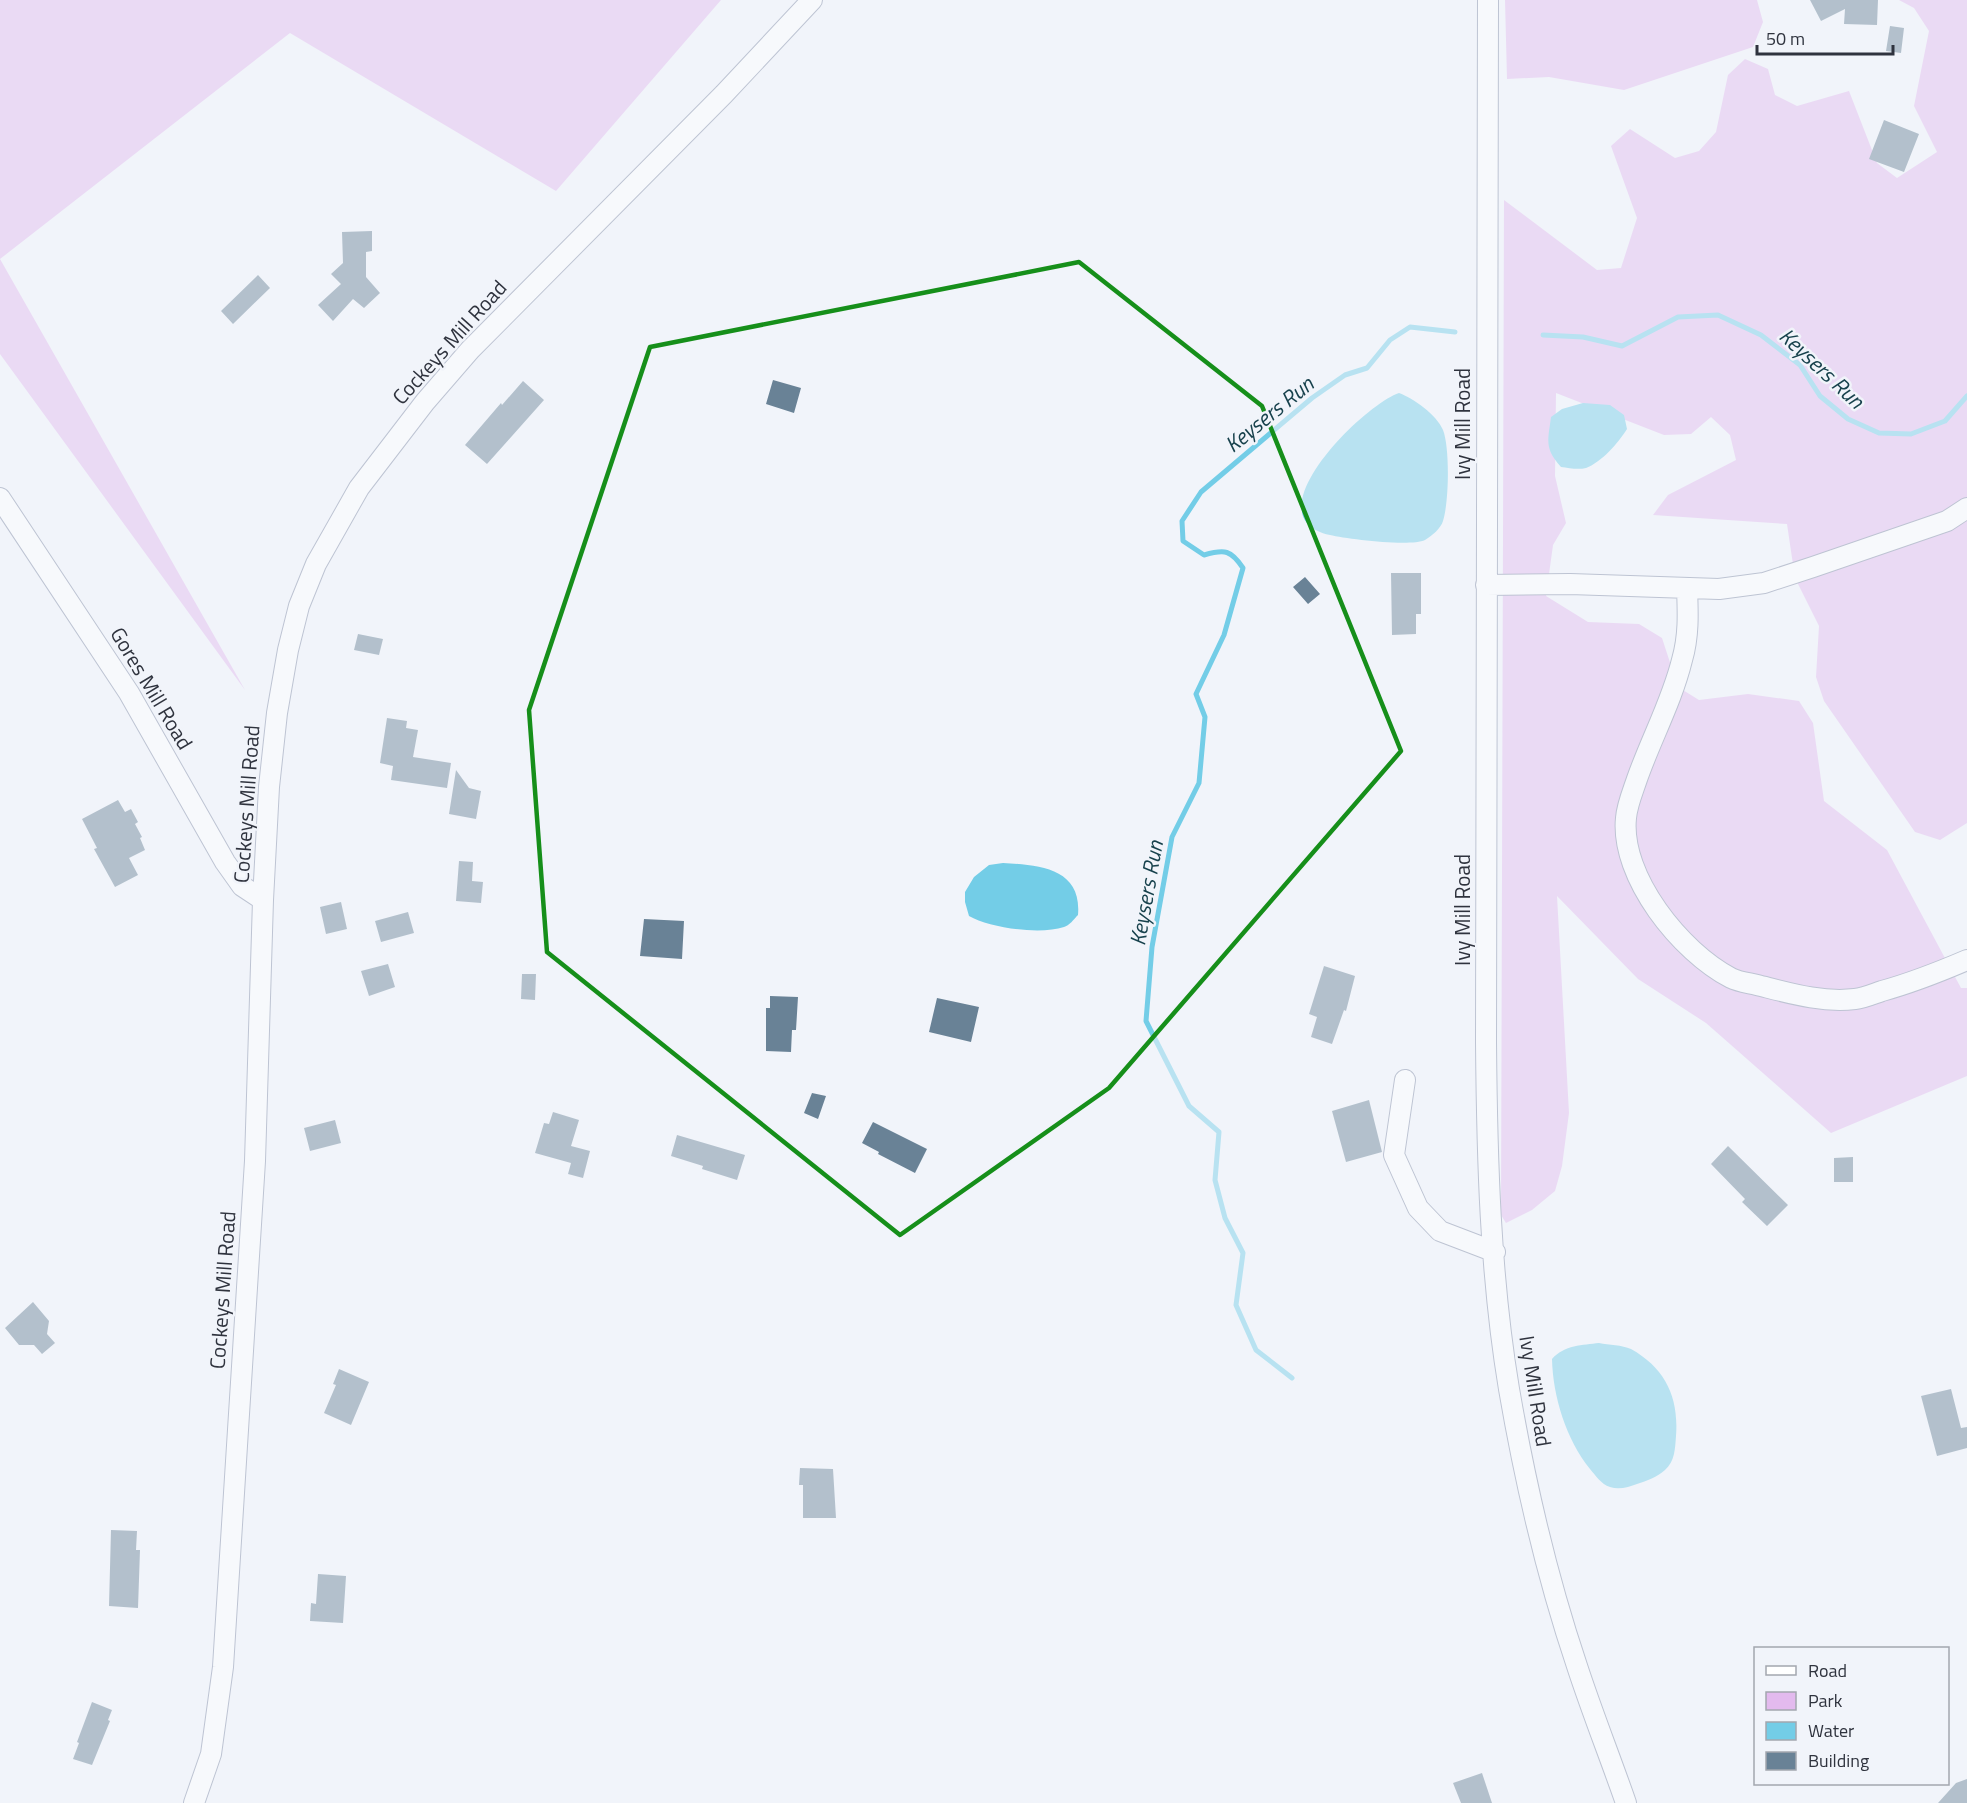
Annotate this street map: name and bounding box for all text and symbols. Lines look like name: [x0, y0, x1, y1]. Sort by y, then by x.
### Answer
scale bar: [1757, 18, 1894, 56]
text: 50 m: [1766, 25, 1805, 52]
street label: Cockeys Mill Road: [384, 273, 514, 411]
water label: Keysers Run: [1772, 319, 1873, 417]
water label: Keysers Run: [1217, 367, 1322, 461]
street label: Ivy Mill Road: [1446, 368, 1478, 480]
street label: Gores Mill Road: [103, 621, 201, 755]
street label: Cockeys Mill Road: [225, 724, 267, 884]
water label: Keysers Run: [1120, 837, 1172, 948]
street label: Ivy Mill Road: [1446, 854, 1478, 966]
street label: Cockeys Mill Road: [201, 1210, 243, 1370]
street label: Ivy Mill Road: [1511, 1333, 1561, 1449]
legend: [1754, 1647, 1949, 1785]
text: Road: [1808, 1657, 1847, 1684]
text: Park: [1808, 1687, 1843, 1714]
text: Water: [1808, 1717, 1854, 1744]
text: Building: [1808, 1747, 1869, 1774]

